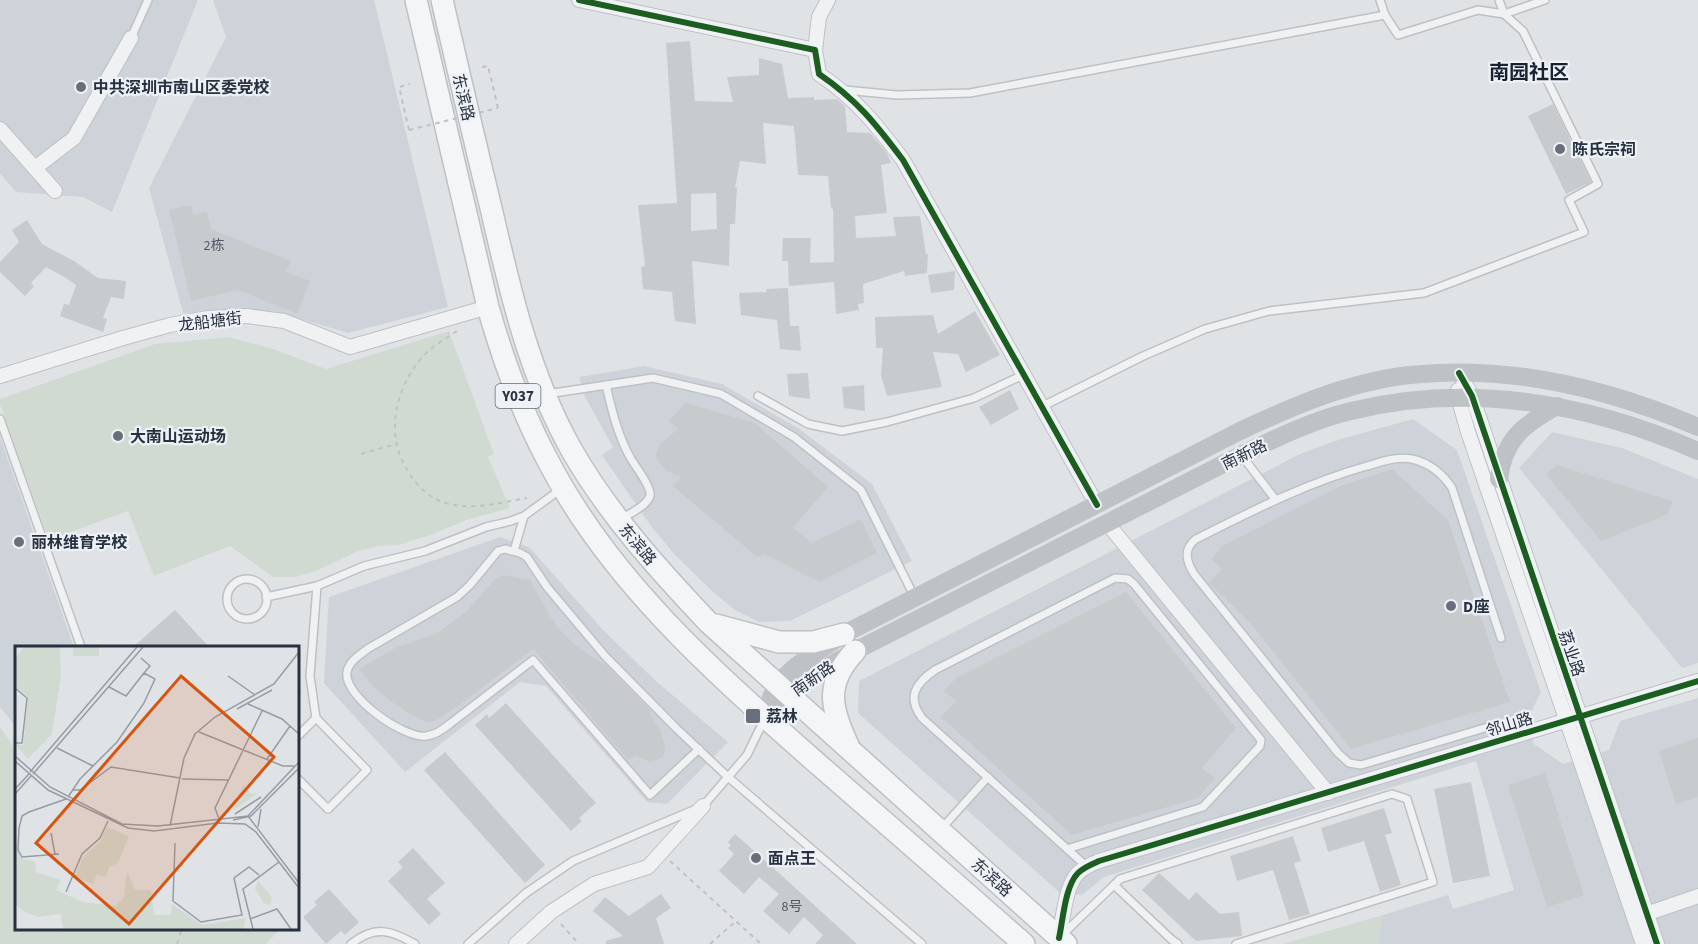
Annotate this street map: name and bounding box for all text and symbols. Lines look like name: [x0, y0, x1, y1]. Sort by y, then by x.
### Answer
district label: 南园社区: [1489, 59, 1569, 87]
street label: 东滨路: [447, 71, 479, 123]
place label: 中共深圳市南山区委党校: [93, 77, 270, 99]
marker: 中共深圳市南山区委党校: [74, 80, 88, 94]
place label: 陈氏宗祠: [1572, 139, 1636, 161]
marker: 陈氏宗祠: [1553, 142, 1567, 156]
house number: 2栋: [204, 236, 224, 256]
street label: 龙船塘街: [177, 307, 243, 337]
road number: Y037: [496, 384, 540, 408]
place label: 大南山运动场: [130, 426, 226, 448]
marker: 大南山运动场: [111, 429, 125, 443]
street label: 南新路: [1218, 434, 1271, 475]
street label: 东滨路: [613, 519, 661, 570]
place label: 丽林维育学校: [31, 532, 128, 554]
marker: 丽林维育学校: [12, 535, 26, 549]
place label: D座: [1463, 596, 1489, 618]
marker: D座: [1444, 599, 1458, 613]
street label: 荔业路: [1553, 627, 1589, 680]
inset map: [15, 646, 298, 929]
street label: 南新路: [788, 656, 840, 702]
place label: 荔林: [766, 706, 798, 728]
marker: 荔林: [744, 707, 762, 725]
street label: 邻山路: [1483, 707, 1535, 742]
place label: 面点王: [768, 848, 816, 870]
marker: 面点王: [749, 851, 763, 865]
street label: 东滨路: [966, 854, 1017, 902]
house number: 8号: [782, 897, 802, 917]

